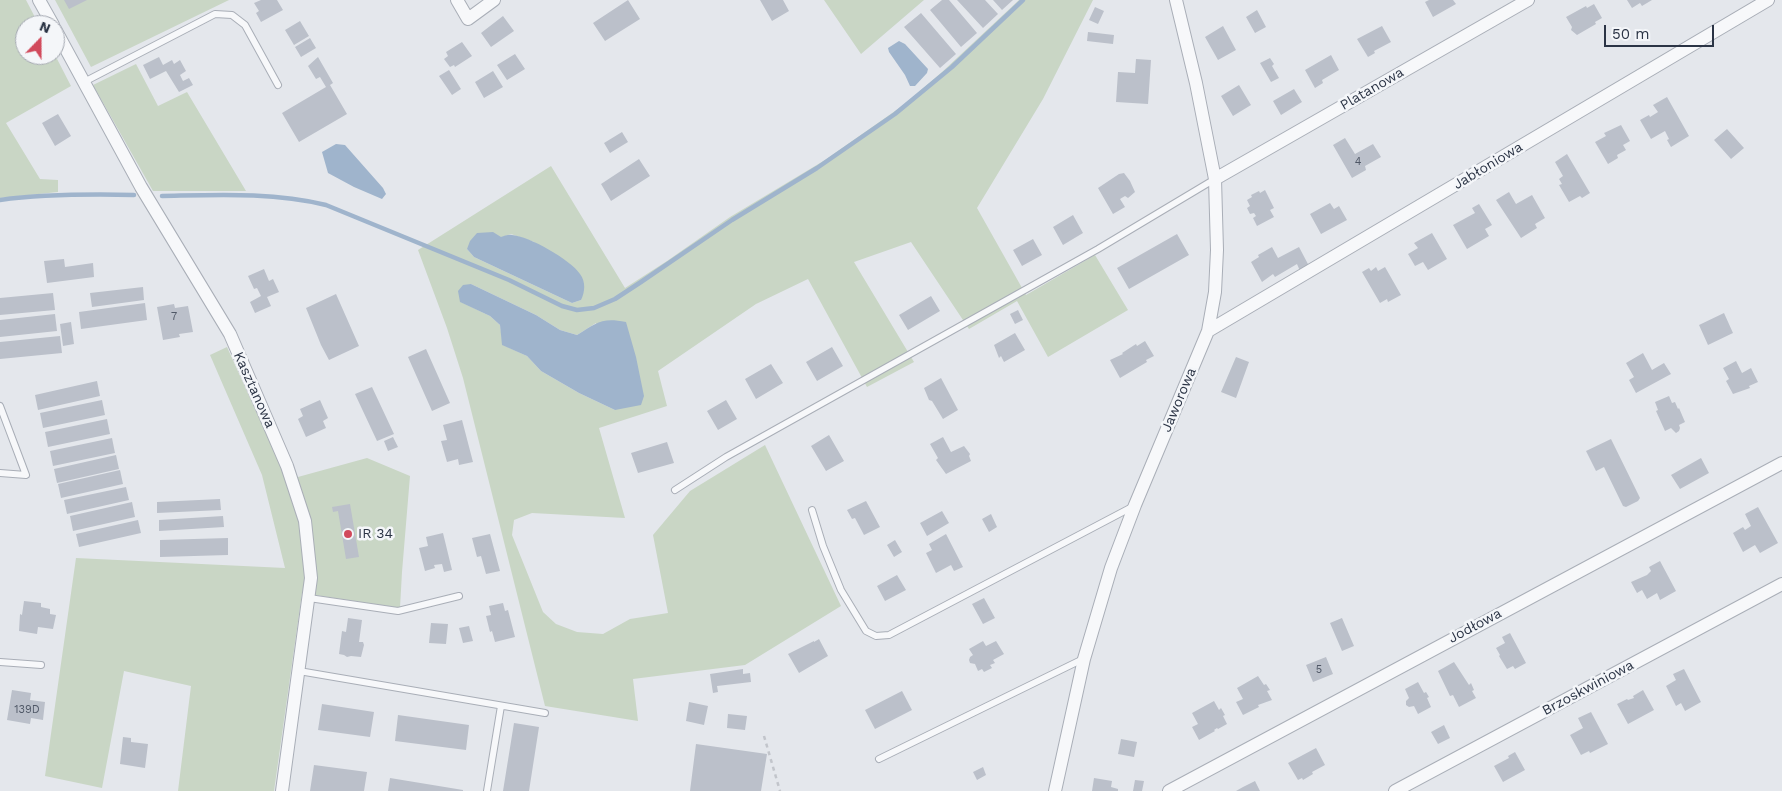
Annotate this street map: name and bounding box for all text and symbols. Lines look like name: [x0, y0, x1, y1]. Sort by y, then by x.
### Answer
north arrow: [15, 15, 65, 65]
scale bar: [1607, 15, 1717, 47]
text: N: [37, 18, 53, 36]
text: 50 m: [1612, 25, 1649, 43]
street label: Platanowa: [1337, 64, 1407, 114]
street label: Jabłoniowa: [1450, 139, 1526, 193]
house number: 4: [1355, 155, 1361, 169]
house number: 7: [171, 310, 177, 324]
street label: Kasztanowa: [230, 349, 278, 431]
street label: Jaworowa: [1158, 365, 1200, 435]
place label: IR 34: [358, 526, 393, 542]
marker: IR 34: [342, 528, 354, 540]
street label: Jodłowa: [1446, 605, 1504, 647]
street label: Brzoskwiniowa: [1539, 657, 1637, 719]
house number: 5: [1316, 663, 1322, 677]
house number: 139D: [14, 703, 40, 717]

